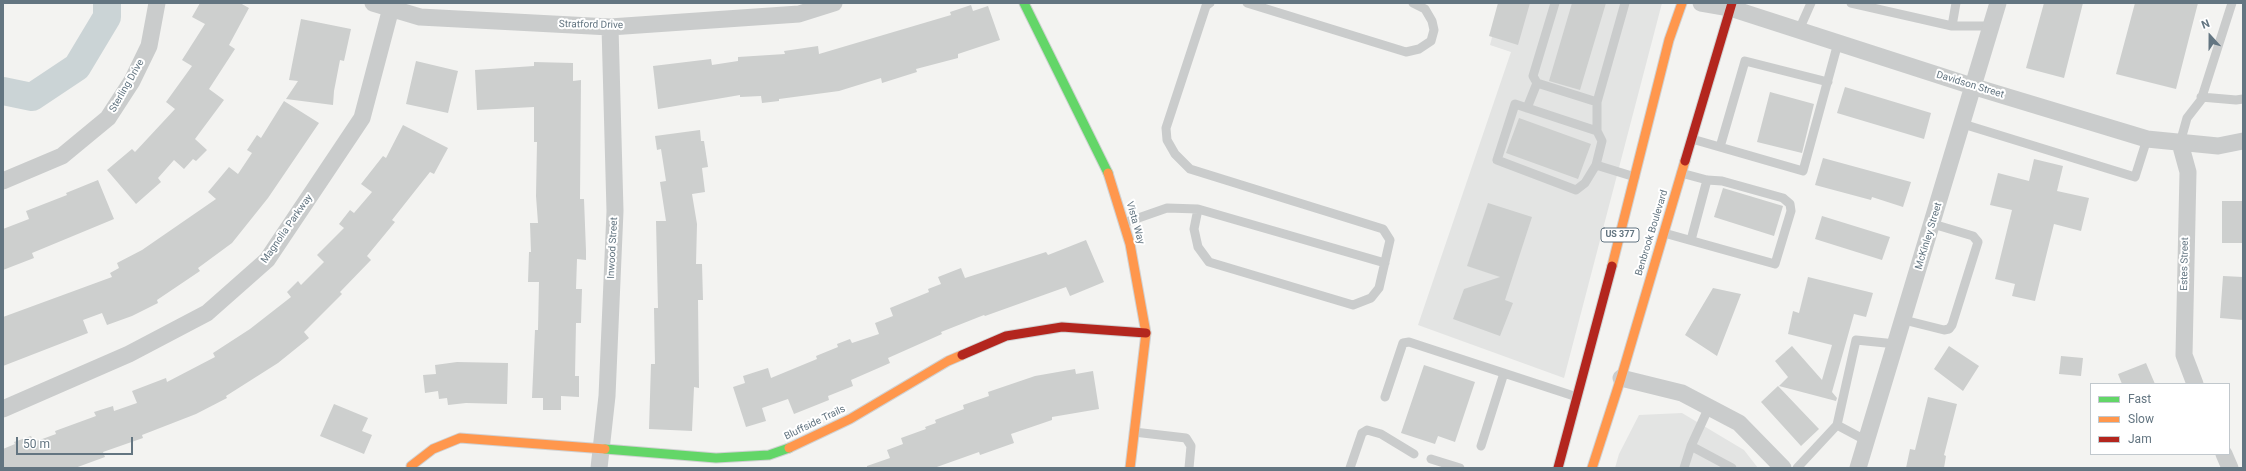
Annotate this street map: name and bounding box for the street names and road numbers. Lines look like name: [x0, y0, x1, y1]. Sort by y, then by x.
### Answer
street label: Stratford Drive: [559, 18, 623, 32]
street label: Sterling Drive: [107, 58, 147, 114]
street label: Davidson Street: [1935, 69, 2005, 101]
street label: Benbrook Boulevard: [1633, 189, 1671, 277]
street label: Magnolia Parkway: [259, 192, 315, 266]
street label: Vista Way: [1123, 200, 1147, 246]
street label: McKinley Street: [1913, 201, 1945, 271]
street label: Inwood Street: [605, 217, 621, 279]
road number: US 377: [1601, 228, 1639, 242]
street label: Estes Street: [2179, 237, 2191, 291]
street label: Bluffside Trails: [783, 403, 847, 443]

